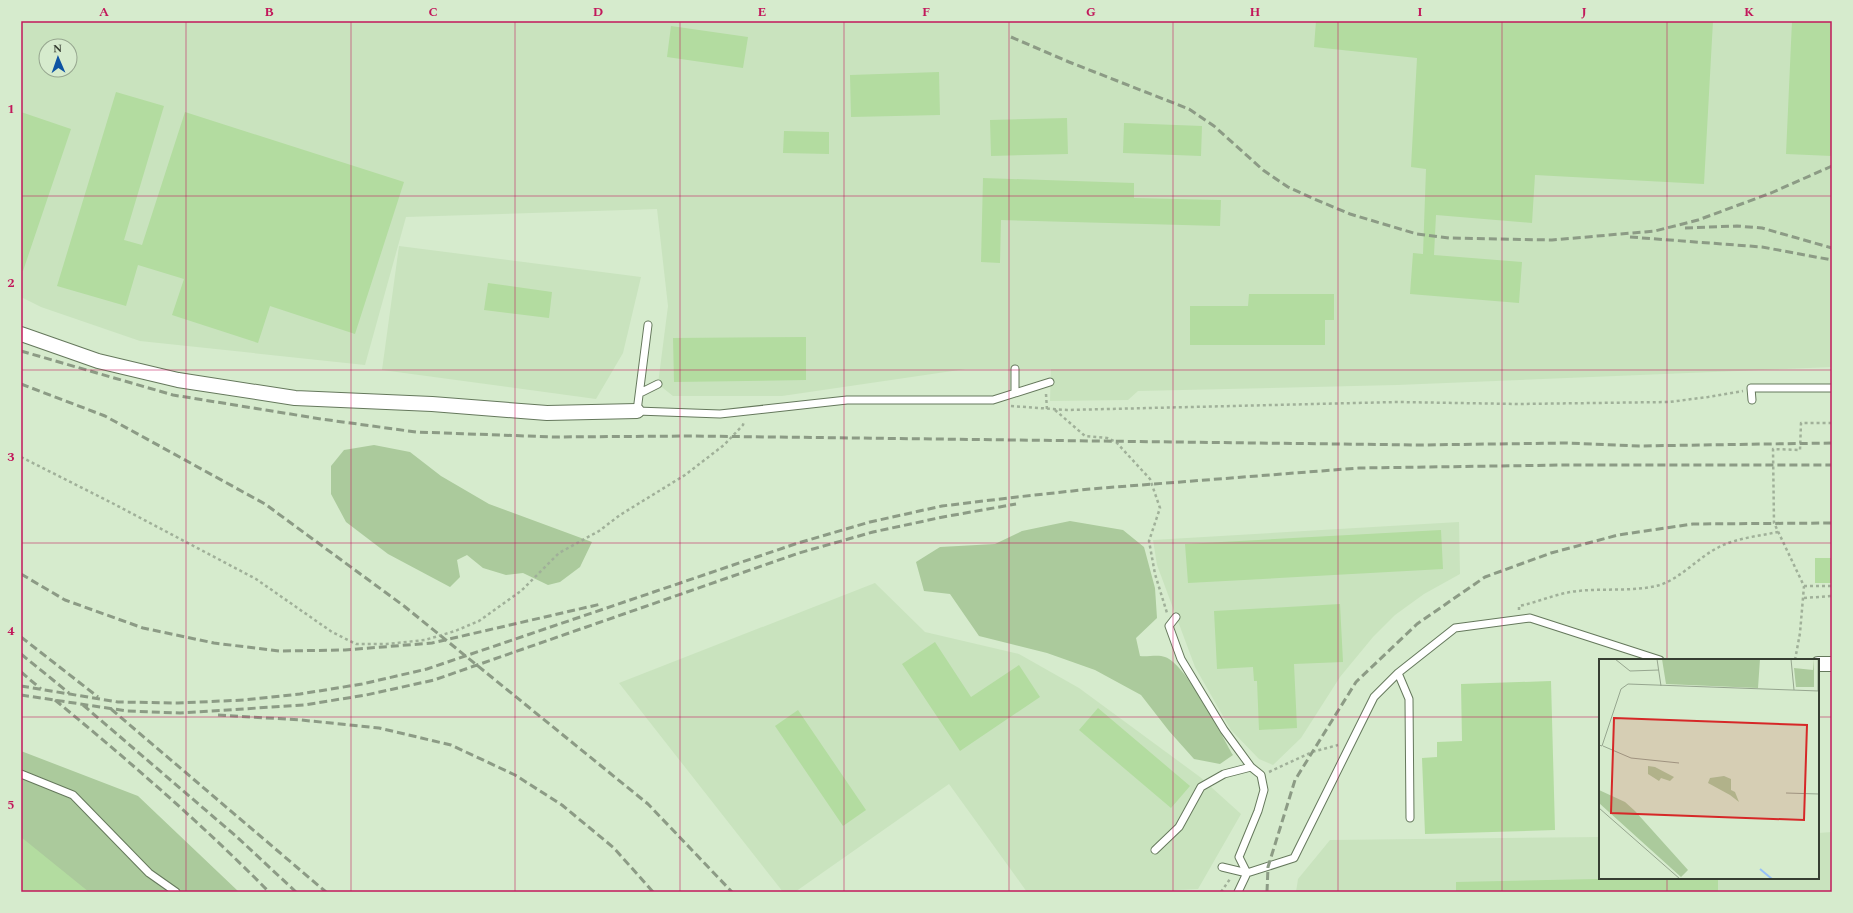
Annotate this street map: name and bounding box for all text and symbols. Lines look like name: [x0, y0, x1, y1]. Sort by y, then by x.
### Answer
text: A: [99, 2, 109, 22]
text: B: [264, 2, 274, 22]
text: C: [428, 2, 438, 22]
text: D: [593, 2, 603, 22]
text: E: [758, 2, 767, 22]
text: F: [922, 2, 930, 22]
text: G: [1086, 2, 1096, 22]
text: H: [1250, 2, 1261, 22]
text: I: [1417, 2, 1423, 22]
text: J: [1581, 2, 1587, 22]
text: K: [1744, 2, 1754, 22]
north arrow: [38, 38, 78, 78]
text: N: [53, 40, 62, 57]
text: 1: [7, 99, 15, 119]
text: 2: [7, 273, 15, 293]
text: 3: [7, 447, 15, 467]
text: 4: [7, 621, 15, 641]
inset map: [1599, 659, 1819, 879]
text: 5: [7, 795, 15, 815]

